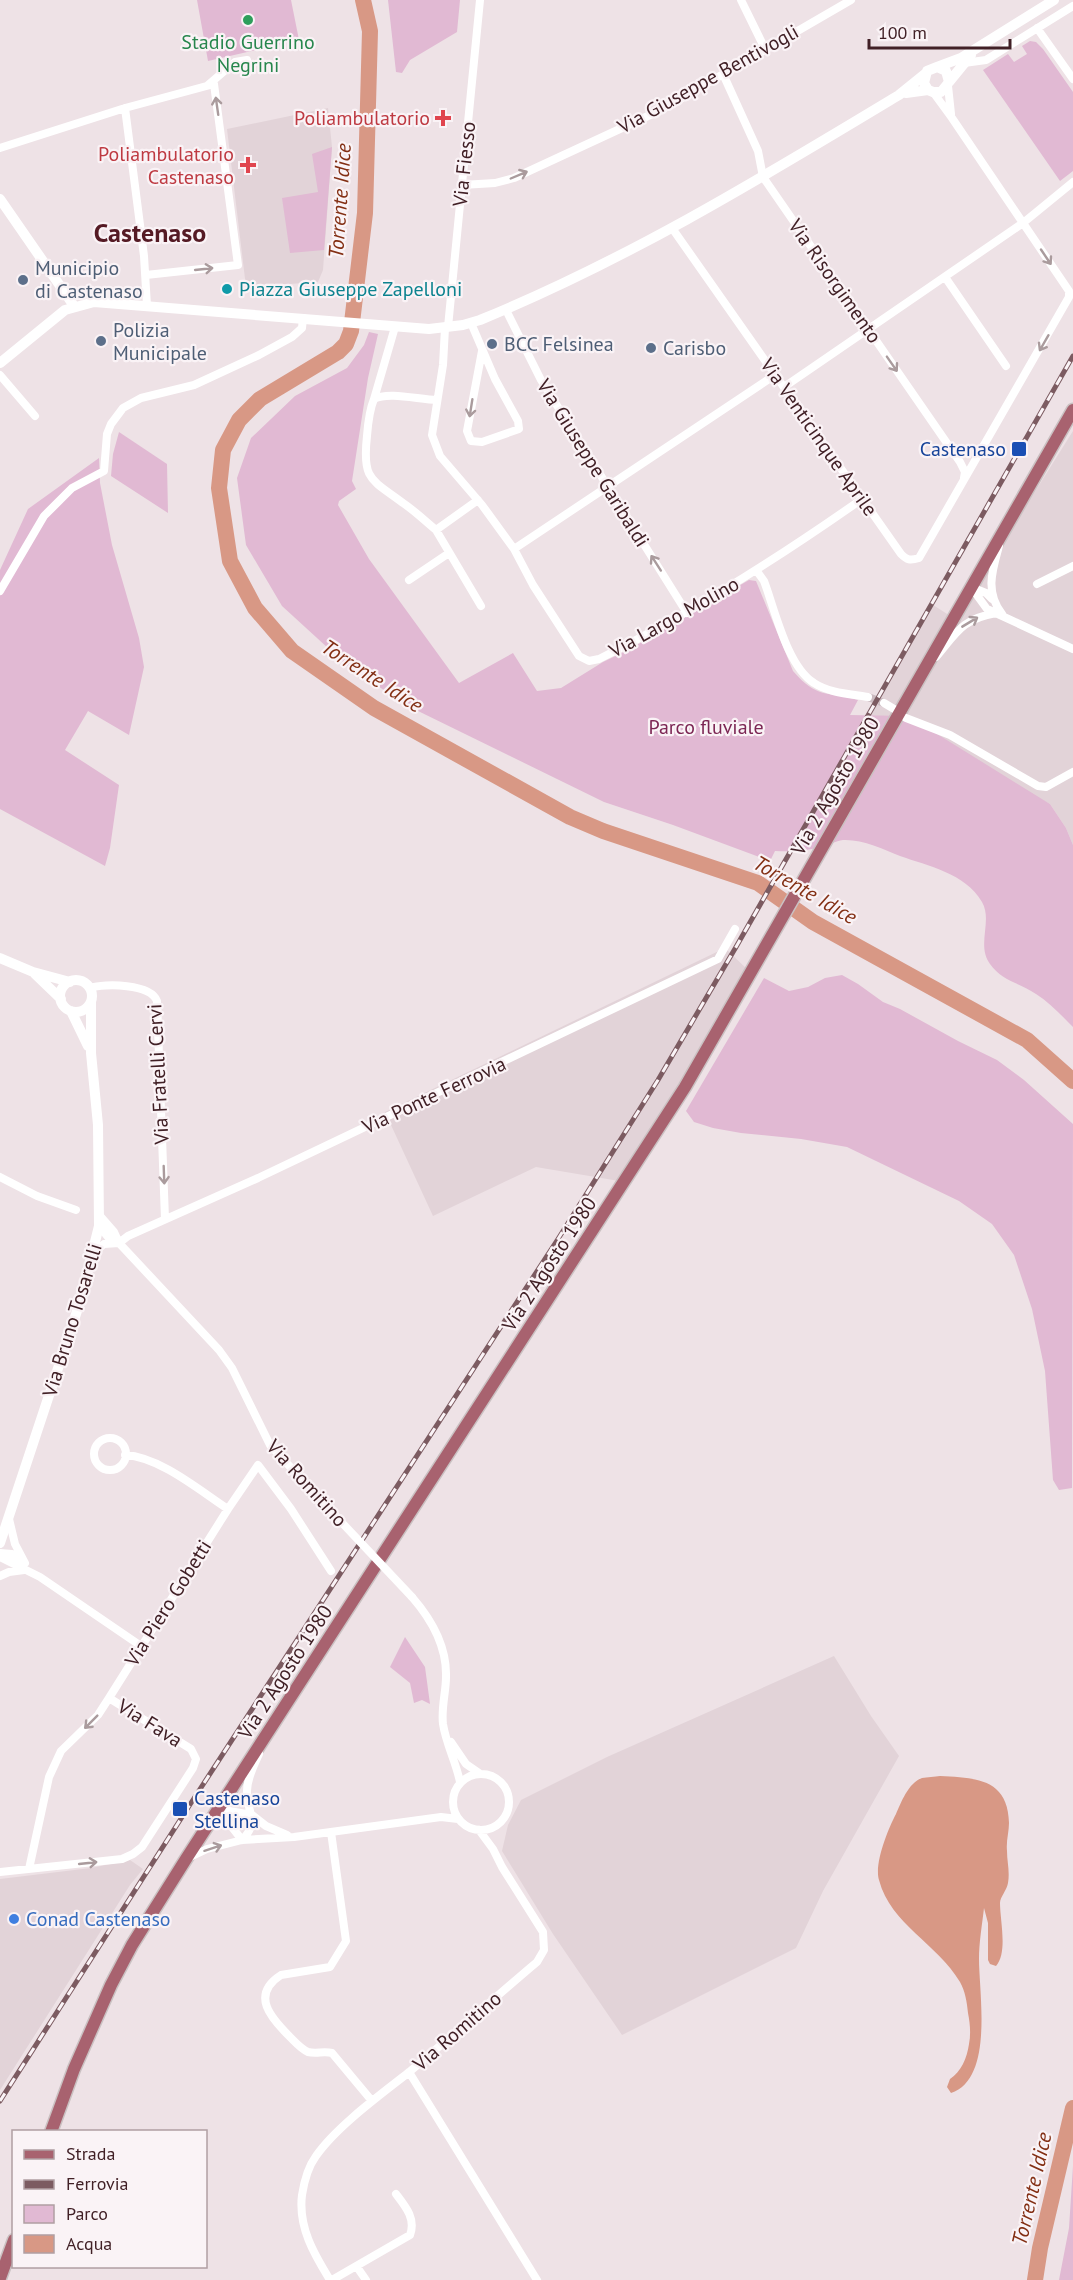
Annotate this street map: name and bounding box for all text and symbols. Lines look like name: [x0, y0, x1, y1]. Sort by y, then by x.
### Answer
scale bar: [869, 12, 1010, 50]
marker: Stadio Guerrino Negrini: [241, 13, 255, 27]
street label: Via Giuseppe Bentivogli: [612, 18, 803, 140]
text: 100 m: [878, 21, 927, 44]
place label: Stadio Guerrino Negrini: [181, 29, 315, 78]
one-way arrow: [212, 97, 223, 117]
place label: Poliambulatorio: [294, 105, 430, 131]
marker: Poliambulatorio: [434, 109, 452, 127]
street label: Via Fiesso: [447, 120, 481, 209]
place label: Poliambulatorio Castenaso: [98, 141, 234, 190]
water label: Torrente Idice: [322, 142, 357, 260]
marker: Poliambulatorio Castenaso: [239, 156, 257, 174]
one-way arrow: [509, 169, 528, 180]
street label: Via Risorgimento: [782, 213, 887, 348]
district label: Castenaso: [94, 216, 206, 249]
one-way arrow: [1040, 248, 1052, 265]
place label: Municipio di Castenaso: [35, 255, 143, 304]
one-way arrow: [193, 264, 213, 275]
marker: Municipio di Castenaso: [16, 273, 30, 287]
place label: Piazza Giuseppe Zapelloni: [239, 276, 462, 302]
marker: Piazza Giuseppe Zapelloni: [220, 282, 234, 296]
place label: Polizia Municipale: [113, 317, 207, 366]
place label: BCC Felsinea: [504, 331, 614, 357]
marker: Polizia Municipale: [94, 334, 108, 348]
one-way arrow: [1037, 334, 1049, 351]
place label: Carisbo: [663, 335, 726, 361]
marker: BCC Felsinea: [485, 337, 499, 351]
marker: Carisbo: [644, 341, 658, 355]
street label: Via Venticinque Aprile: [754, 352, 883, 521]
one-way arrow: [886, 355, 898, 371]
street label: Via Giuseppe Garibaldi: [530, 373, 655, 552]
one-way arrow: [465, 398, 476, 418]
place label: Castenaso: [920, 436, 1006, 462]
marker: Castenaso: [1010, 440, 1028, 458]
one-way arrow: [650, 555, 662, 572]
street label: Via Largo Molino: [603, 571, 744, 664]
one-way arrow: [961, 616, 978, 628]
water label: Torrente Idice: [316, 633, 428, 719]
street label: Via 2 Agosto 1980: [784, 712, 885, 861]
park label: Parco fluviale: [648, 714, 764, 740]
water label: Torrente Idice: [748, 849, 862, 930]
street label: Via Fratelli Cervi: [141, 1003, 175, 1146]
street label: Via Ponte Ferrovia: [357, 1050, 510, 1140]
one-way arrow: [158, 1165, 169, 1185]
street label: Via 2 Agosto 1980: [495, 1192, 602, 1337]
street label: Via Bruno Tosarelli: [36, 1240, 108, 1401]
street label: Via Romitino: [260, 1433, 353, 1532]
street label: Via Piero Gobetti: [118, 1535, 217, 1672]
street label: Via 2 Agosto 1980: [231, 1600, 338, 1745]
street label: Via Fava: [112, 1692, 187, 1753]
one-way arrow: [83, 1715, 98, 1730]
place label: Castenaso Stellina: [194, 1785, 280, 1834]
marker: Castenaso Stellina: [171, 1800, 189, 1818]
one-way arrow: [203, 1841, 222, 1852]
one-way arrow: [77, 1857, 97, 1868]
place label: Conad Castenaso: [26, 1906, 171, 1932]
marker: Conad Castenaso: [7, 1912, 21, 1926]
street label: Via Romitino: [407, 1985, 507, 2077]
water label: Torrente Idice: [1005, 2129, 1058, 2248]
legend: [12, 2130, 207, 2268]
text: Strada: [66, 2142, 115, 2165]
text: Ferrovia: [66, 2172, 129, 2195]
text: Parco: [66, 2202, 108, 2225]
text: Acqua: [66, 2232, 112, 2255]

